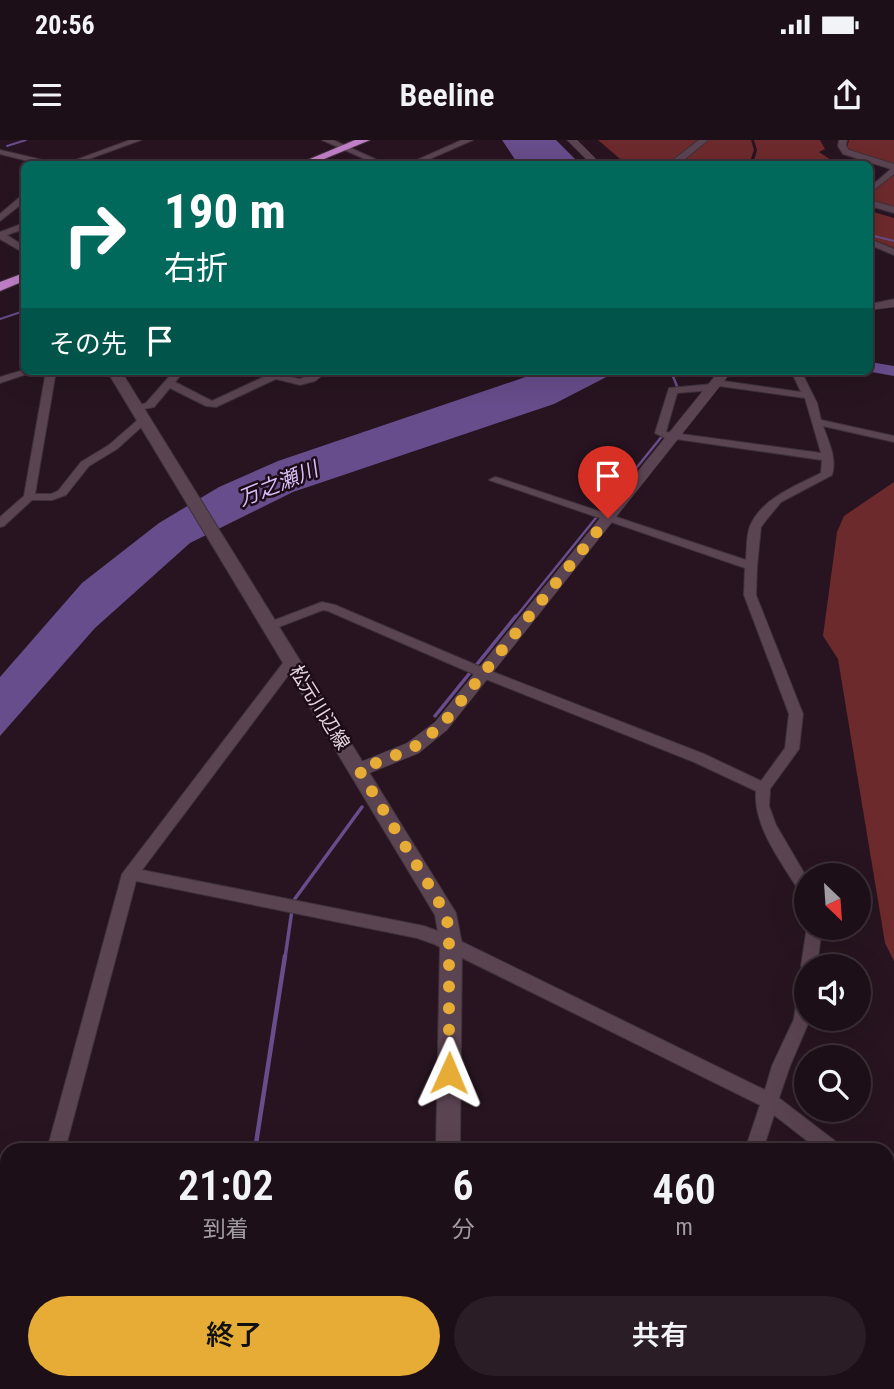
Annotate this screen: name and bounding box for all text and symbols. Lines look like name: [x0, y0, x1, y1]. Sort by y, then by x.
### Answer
text: 20:56: [35, 10, 95, 40]
icon: menu: [28, 76, 66, 114]
text: Beeline: [399, 76, 495, 114]
icon: share: [828, 76, 866, 114]
text: 190 m: [164, 183, 286, 240]
icon: right: [49, 189, 140, 280]
text: 右折: [164, 249, 228, 287]
icon: arrive: [141, 322, 179, 360]
text: その先: [49, 329, 127, 359]
pin: [578, 446, 638, 518]
water label: 万之瀬川: [235, 456, 323, 511]
icon: arrive: [589, 457, 627, 495]
street label: 松元川辺線: [285, 661, 355, 754]
north arrow: [794, 863, 872, 940]
map controls: [794, 863, 871, 1122]
button: sound: [794, 954, 871, 1031]
position arrow: [412, 1036, 486, 1110]
button: search: [794, 1045, 871, 1122]
text: 21:02: [178, 1161, 274, 1210]
text: 6: [453, 1161, 474, 1210]
text: 460: [653, 1165, 716, 1214]
text: m: [676, 1214, 693, 1241]
text: 到着: [203, 1216, 249, 1243]
text: 分: [452, 1216, 475, 1243]
button: 終了: [28, 1296, 440, 1376]
button: 共有: [454, 1296, 866, 1376]

